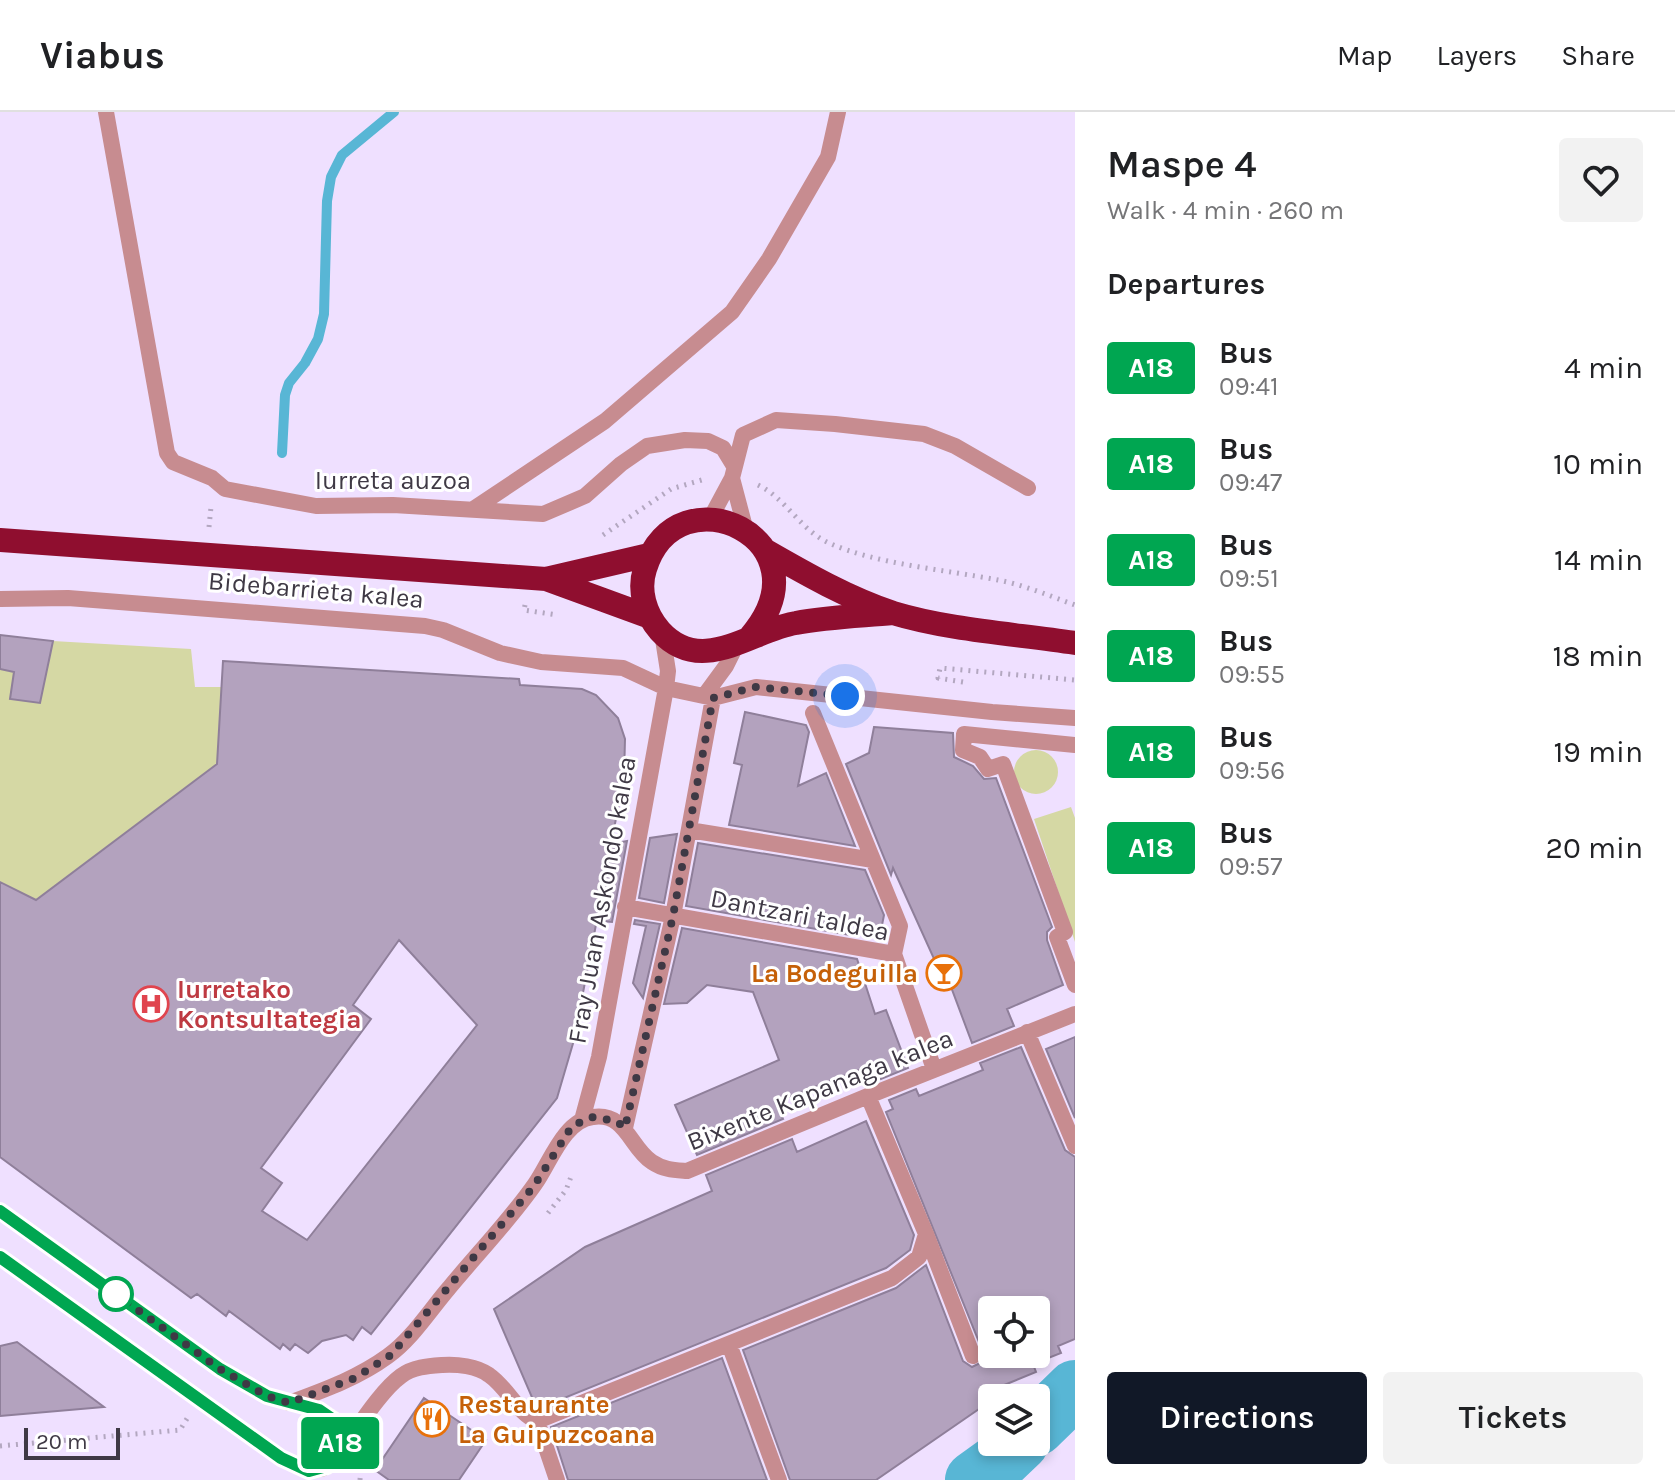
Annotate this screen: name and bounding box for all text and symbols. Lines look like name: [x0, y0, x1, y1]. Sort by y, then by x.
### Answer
text: Viabus: [40, 33, 165, 78]
text: Map: [1337, 39, 1392, 72]
text: Layers: [1436, 39, 1517, 72]
text: Share: [1561, 39, 1635, 72]
button: heart: [1559, 138, 1643, 222]
text: Maspe 4: [1107, 142, 1256, 187]
text: Walk · 4 min · 260 m: [1107, 195, 1344, 226]
text: Departures: [1107, 266, 1265, 302]
text: Bus: [1219, 335, 1273, 371]
text: 4 min: [1564, 350, 1643, 386]
text: A18: [1128, 351, 1174, 384]
text: 09:41: [1219, 371, 1279, 402]
text: Bus: [1219, 431, 1273, 467]
text: 10 min: [1553, 446, 1643, 482]
text: A18: [1128, 447, 1174, 480]
street label: Iurreta auzoa: [315, 465, 471, 496]
text: 09:47: [1219, 467, 1282, 498]
text: Bus: [1219, 527, 1273, 563]
text: 14 min: [1554, 542, 1643, 578]
text: A18: [1128, 543, 1174, 576]
text: 09:51: [1219, 563, 1279, 594]
street label: Bidebarrieta kalea: [207, 565, 425, 615]
text: Bus: [1219, 623, 1273, 659]
text: 18 min: [1552, 638, 1643, 674]
text: A18: [1128, 639, 1174, 672]
text: 09:55: [1219, 659, 1285, 690]
your location: [825, 676, 865, 716]
text: Bus: [1219, 719, 1273, 755]
text: 19 min: [1553, 734, 1643, 770]
text: A18: [1128, 735, 1174, 768]
street label: Fray Juan Askondo kalea: [561, 754, 643, 1046]
text: 09:56: [1219, 755, 1285, 786]
text: Bus: [1219, 815, 1273, 851]
text: 20 min: [1546, 830, 1643, 866]
text: A18: [1128, 831, 1174, 864]
text: 09:57: [1219, 851, 1282, 882]
street label: Dantzari taldea: [708, 882, 892, 948]
bar icon: La Bodeguilla: [925, 954, 963, 992]
place label: La Bodeguilla: [751, 958, 918, 989]
place label: Iurretako Kontsultategia: [177, 974, 361, 1035]
hospital icon: Iurretako Kontsultategia: [132, 985, 170, 1023]
street label: Bixente Kapanaga kalea: [682, 1022, 958, 1158]
unlabelled marker: [99, 1277, 133, 1311]
map controls: [978, 1296, 1050, 1456]
button: locate: [978, 1296, 1050, 1368]
button: Directions: [1107, 1372, 1367, 1464]
button: Tickets: [1383, 1372, 1643, 1464]
button: layers: [978, 1384, 1050, 1456]
place label: Restaurante La Guipuzcoana: [458, 1389, 655, 1450]
restaurant icon: Restaurante La Guipuzcoana: [413, 1400, 451, 1438]
line badge: A18: [294, 1417, 386, 1469]
scale bar: [24, 1424, 120, 1460]
text: A18: [317, 1426, 363, 1459]
text: 20 m: [36, 1429, 88, 1455]

